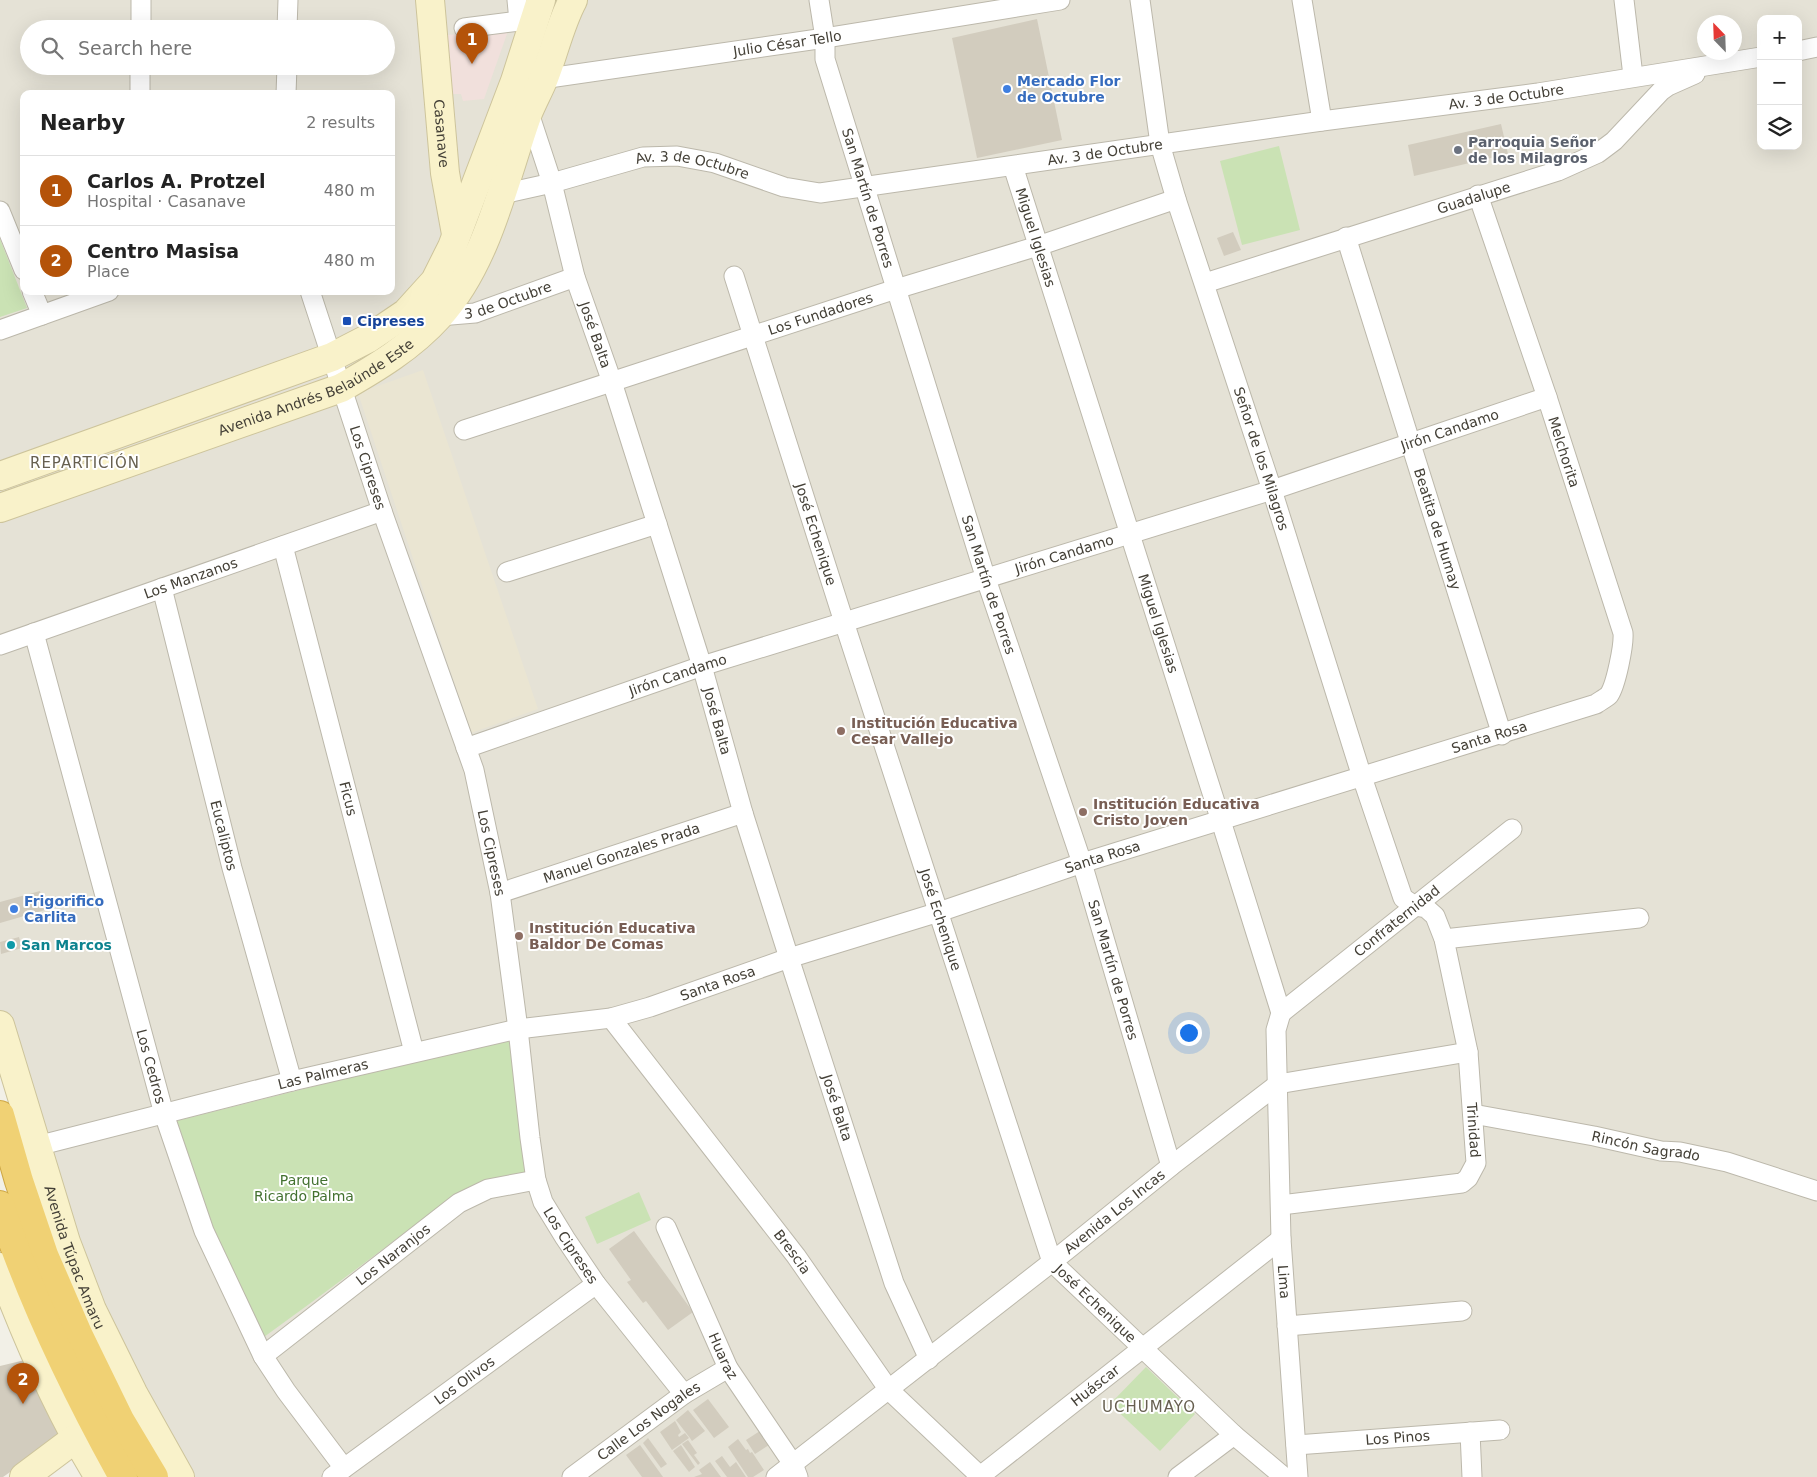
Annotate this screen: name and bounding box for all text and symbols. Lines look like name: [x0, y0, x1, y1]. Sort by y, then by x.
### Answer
north arrow: [1697, 15, 1742, 60]
map controls: [1757, 15, 1802, 150]
button: +: [1757, 15, 1802, 60]
search box: [20, 20, 395, 75]
pin: 1: [456, 23, 488, 64]
street label: Julio César Tello: [731, 27, 843, 59]
icon: search: [38, 34, 66, 62]
text: Search here: [78, 37, 192, 59]
button: −: [1757, 60, 1802, 105]
place label: Mercado Flor de Octubre: [1017, 73, 1121, 105]
street label: Av. 3 de Octubre: [1448, 81, 1565, 113]
marker: Mercado Flor de Octubre: [1001, 83, 1013, 95]
street label: Casanave: [431, 99, 453, 168]
button: layers: [1757, 105, 1802, 150]
text: Nearby: [40, 111, 125, 135]
text: 2 results: [306, 113, 375, 132]
street label: San Martín de Porres: [839, 126, 897, 270]
place label: Parroquia Señor de los Milagros: [1468, 134, 1596, 166]
street label: Av. 3 de Octubre: [1046, 136, 1164, 168]
marker: Parroquia Señor de los Milagros: [1452, 144, 1464, 156]
street label: Av. 3 de Octubre: [633, 147, 751, 182]
text: Carlos A. Protzel: [87, 170, 265, 192]
street label: Guadalupe: [1435, 179, 1512, 217]
text: 1: [50, 181, 62, 200]
text: 480 m: [324, 181, 375, 200]
street label: Miguel Iglesias: [1012, 186, 1059, 289]
text: Hospital · Casanave: [87, 192, 246, 211]
text: Centro Masisa: [87, 240, 239, 262]
text: 2: [50, 251, 62, 270]
text: 480 m: [324, 251, 375, 270]
text: Place: [87, 262, 130, 281]
street label: 3 de Octubre: [464, 278, 554, 322]
street label: Los Fundadores: [766, 289, 875, 338]
street label: José Balta: [576, 299, 614, 370]
place label: Cipreses: [357, 313, 425, 329]
marker: Cipreses: [341, 315, 353, 327]
street label: Avenida Andrés Belaúnde Este: [216, 335, 417, 439]
street label: Señor de los Milagros: [1231, 385, 1292, 532]
street label: Jirón Candamo: [1398, 406, 1501, 454]
street label: Melchorita: [1545, 415, 1583, 489]
street label: Los Cipreses: [347, 424, 389, 512]
district label: REPARTICIÓN: [30, 453, 140, 472]
street label: Beatita de Humay: [1411, 466, 1464, 592]
street label: José Echenique: [792, 480, 840, 587]
street label: San Martín de Porres: [959, 513, 1019, 656]
street label: Jirón Candamo: [1012, 531, 1116, 577]
street label: Los Manzanos: [142, 554, 240, 602]
street label: Miguel Iglesias: [1135, 572, 1182, 675]
street label: Jirón Candamo: [626, 651, 729, 699]
street label: José Balta: [700, 685, 734, 757]
place label: Institución Educativa Cesar Vallejo: [851, 715, 1018, 747]
street label: Santa Rosa: [1449, 718, 1529, 756]
marker: Institución Educativa Cesar Vallejo: [835, 725, 847, 737]
street label: Ficus: [336, 780, 361, 818]
place label: Institución Educativa Cristo Joven: [1093, 796, 1260, 828]
street label: Eucaliptos: [207, 798, 240, 872]
marker: Institución Educativa Cristo Joven: [1077, 806, 1089, 818]
street label: Los Cipreses: [475, 808, 508, 897]
street label: Manuel Gonzales Prada: [541, 820, 702, 886]
street label: Santa Rosa: [1062, 837, 1142, 876]
street label: José Echenique: [916, 866, 965, 973]
street label: Confraternidad: [1351, 882, 1443, 960]
place label: Frigorifico Carlita: [24, 893, 104, 925]
street label: San Martín de Porres: [1085, 898, 1142, 1042]
marker: Frigorifico Carlita: [8, 903, 20, 915]
place label: Institución Educativa Baldor De Comas: [529, 920, 696, 952]
marker: Institución Educativa Baldor De Comas: [513, 930, 525, 942]
place label: San Marcos: [21, 937, 112, 953]
marker: San Marcos: [5, 939, 17, 951]
street label: Santa Rosa: [678, 963, 757, 1004]
your location: [1176, 1020, 1202, 1046]
street label: Los Cedros: [133, 1027, 169, 1105]
street label: Las Palmeras: [276, 1056, 370, 1092]
street label: José Balta: [819, 1071, 856, 1143]
street label: Trinidad: [1464, 1101, 1484, 1158]
street label: Rincón Sagrado: [1590, 1128, 1702, 1164]
street label: Avenida Los Incas: [1061, 1166, 1168, 1257]
park label: Parque Ricardo Palma: [254, 1172, 354, 1204]
street label: Avenida Túpac Amaru: [41, 1183, 108, 1332]
street label: Los Cipreses: [540, 1204, 601, 1287]
street label: Los Naranjos: [353, 1220, 433, 1288]
street label: Brescia: [771, 1227, 814, 1277]
street label: José Echenique: [1051, 1260, 1140, 1346]
street label: Lima: [1275, 1264, 1293, 1299]
street label: Huaraz: [705, 1330, 741, 1382]
street label: Los Olivos: [431, 1353, 498, 1408]
street label: Huáscar: [1068, 1361, 1123, 1409]
pin: 2: [7, 1363, 39, 1404]
street label: Calle Los Nogales: [594, 1378, 703, 1464]
district label: UCHUMAYO: [1102, 1398, 1196, 1416]
street label: Los Pinos: [1365, 1427, 1431, 1448]

